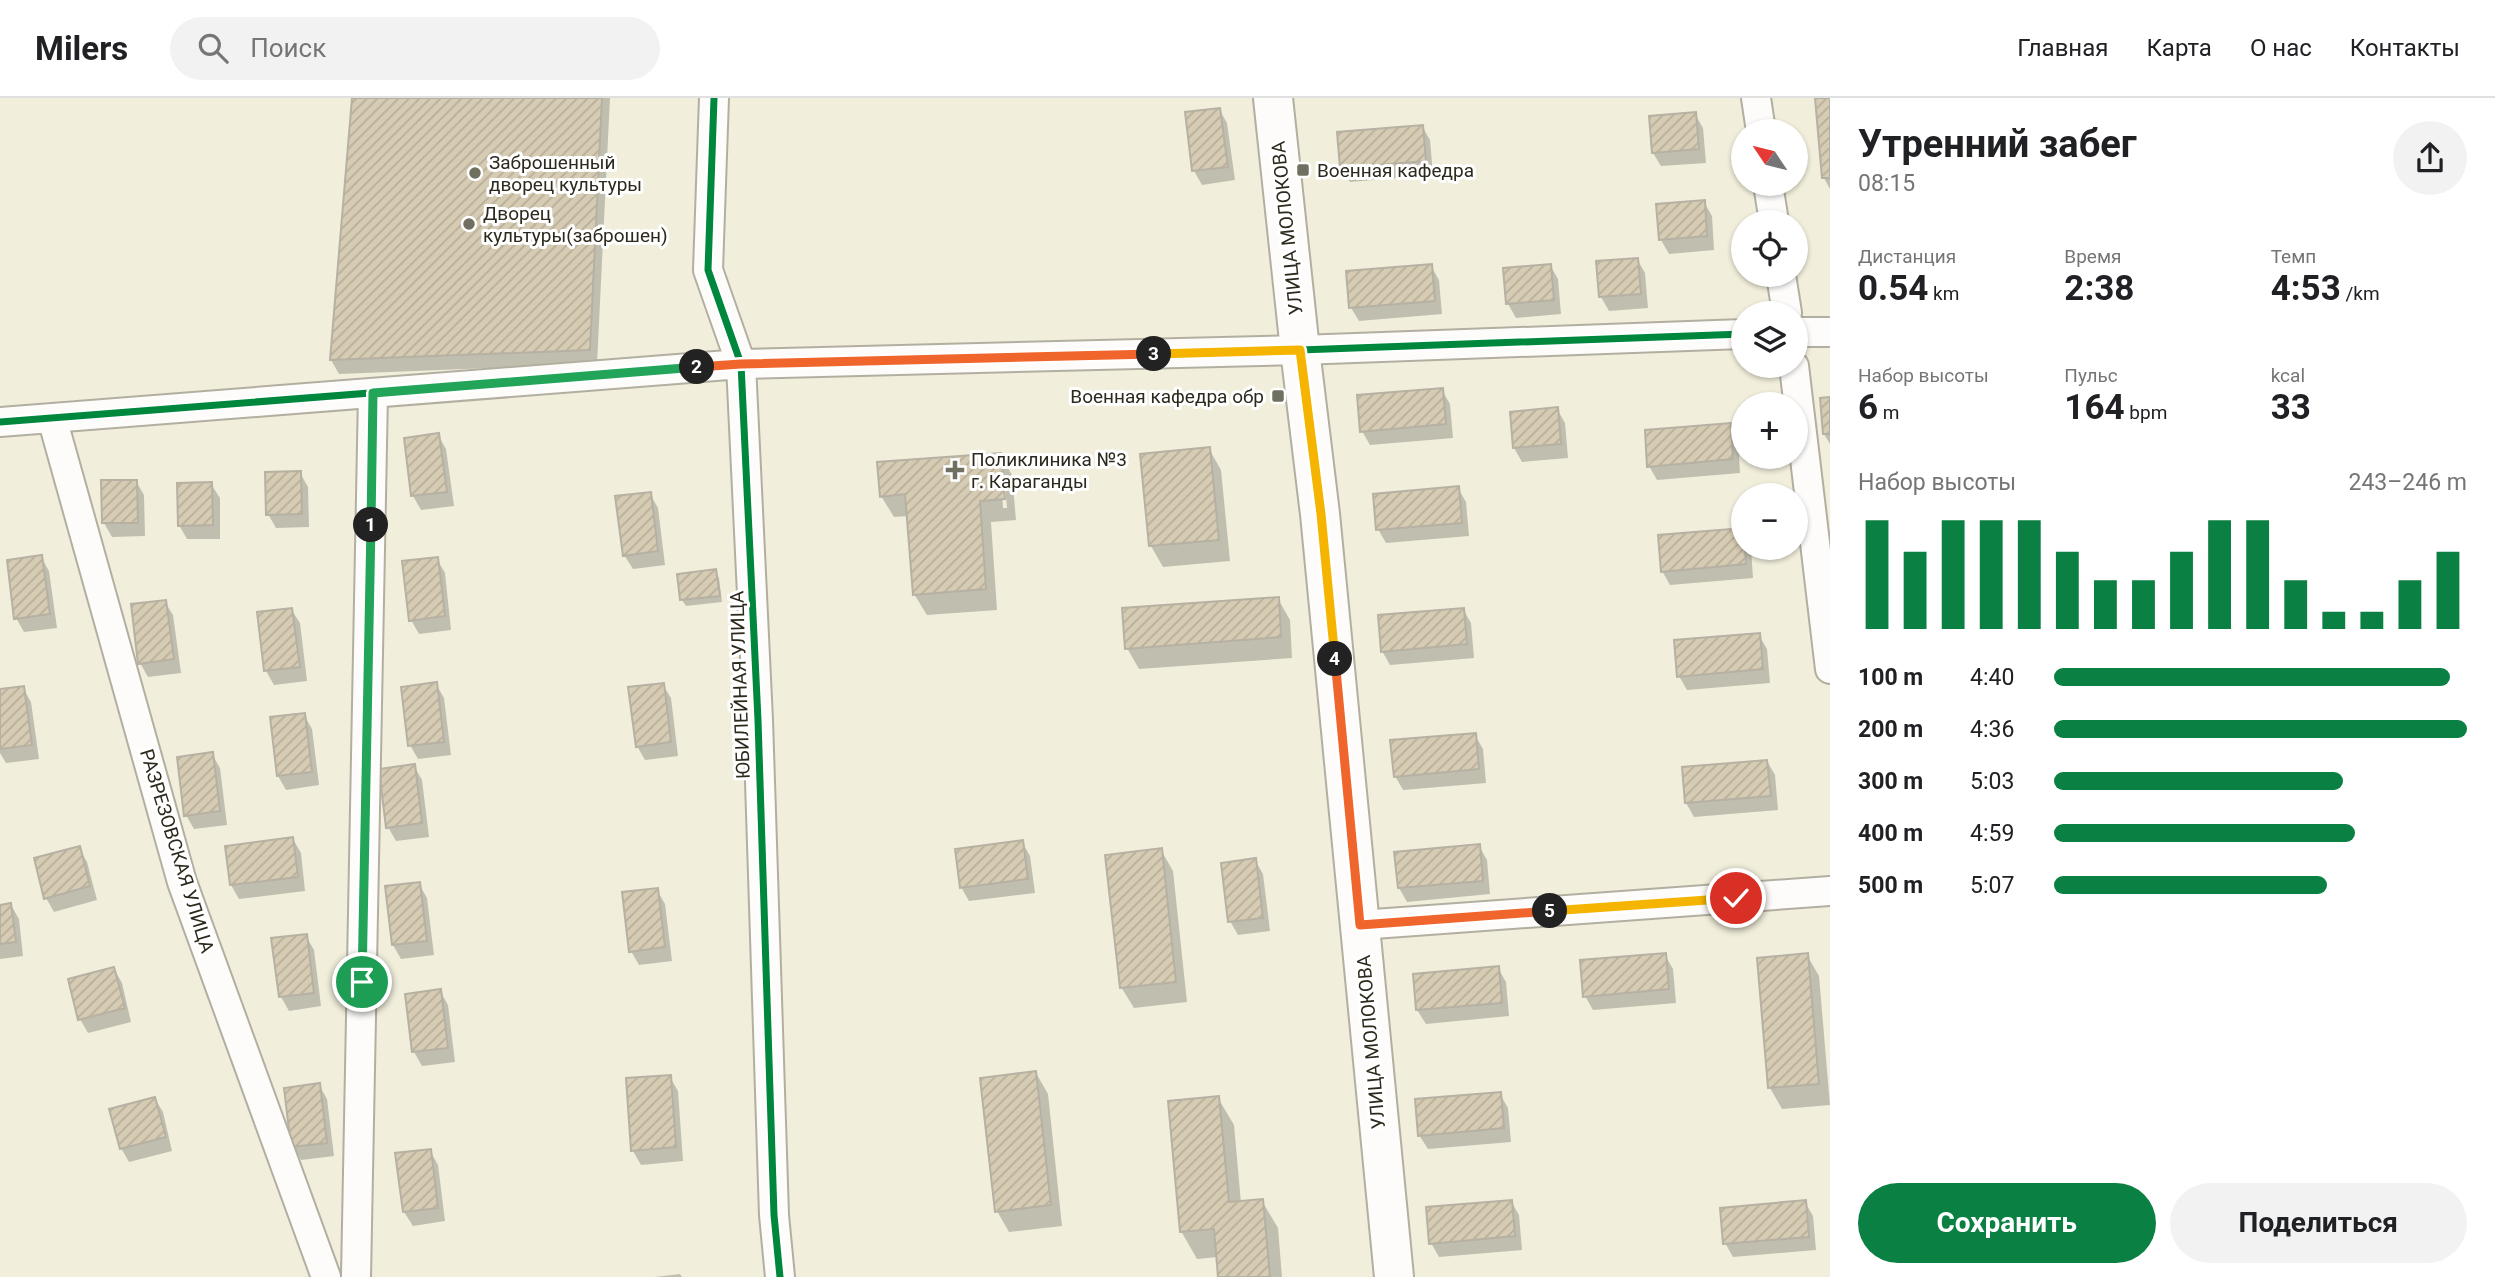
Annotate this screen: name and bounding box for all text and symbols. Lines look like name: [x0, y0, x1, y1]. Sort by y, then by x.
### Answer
search box: [170, 17, 660, 80]
text: Milers: [35, 29, 128, 68]
icon: search: [194, 29, 232, 67]
text: Поиск: [250, 33, 326, 63]
text: Главная: [2017, 34, 2108, 62]
text: Карта: [2146, 34, 2212, 62]
text: О нас: [2250, 34, 2312, 62]
text: Контакты: [2350, 34, 2460, 62]
north arrow: [1731, 119, 1808, 196]
map controls: [1731, 119, 1808, 560]
button: share: [2393, 121, 2467, 195]
text: Утренний забег: [1858, 122, 2137, 166]
street label: УЛИЦА МОЛОКОВА: [1266, 139, 1308, 316]
place label: Заброшенный дворец культуры: [489, 151, 642, 196]
place label: Военная кафедра: [1317, 159, 1474, 182]
marker: Военная кафедра: [1295, 162, 1311, 178]
marker: Заброшенный дворец культуры: [467, 165, 483, 181]
text: 08:15: [1858, 170, 1915, 197]
place label: Дворец культуры(заброшен): [483, 202, 668, 247]
button: locate: [1731, 210, 1808, 287]
marker: Дворец культуры(заброшен): [461, 216, 477, 232]
text: Дистанция: [1858, 245, 1956, 268]
text: Время: [2064, 245, 2121, 268]
text: Темп: [2271, 245, 2316, 268]
text: 0.54: [1858, 268, 1928, 309]
text: 2:38: [2064, 268, 2134, 309]
text: 4:53: [2271, 268, 2341, 309]
text: km: [1928, 282, 1959, 305]
text: /km: [2341, 282, 2380, 305]
button: layers: [1731, 301, 1808, 378]
pin: 3: [1136, 336, 1172, 372]
text: 3: [1148, 342, 1159, 365]
pin: 2: [680, 350, 714, 384]
text: 2: [691, 355, 702, 378]
text: Набор высоты: [1858, 364, 1989, 387]
text: Пульс: [2064, 364, 2118, 387]
text: kcal: [2271, 364, 2305, 387]
place label: Военная кафедра обр: [1070, 385, 1264, 408]
text: 6: [1858, 387, 1878, 428]
text: 164: [2064, 387, 2125, 428]
text: 33: [2271, 387, 2311, 428]
marker: Военная кафедра обр: [1270, 388, 1286, 404]
button: +: [1731, 392, 1808, 469]
text: m: [1878, 401, 1899, 424]
text: bpm: [2125, 401, 2167, 424]
place label: Поликлиника №3 г. Караганды: [971, 448, 1127, 493]
marker: Поликлиника №3 г. Караганды: [945, 460, 965, 480]
text: Набор высоты: [1858, 469, 2016, 496]
text: 243–246 m: [2348, 469, 2467, 496]
button: −: [1731, 483, 1808, 560]
pin: 1: [354, 508, 388, 542]
text: 1: [365, 513, 376, 536]
street label: ЮБИЛЕЙНАЯ УЛИЦА: [725, 590, 755, 780]
pin: 4: [1318, 642, 1352, 676]
text: 4: [1329, 647, 1340, 670]
text: 100 m: [1858, 664, 1923, 691]
text: 4:40: [1970, 664, 2014, 691]
text: 200 m: [1858, 716, 1923, 743]
text: 4:36: [1970, 716, 2014, 743]
street label: РАЗРЕЗОВСКАЯ УЛИЦА: [135, 746, 219, 956]
text: 300 m: [1858, 768, 1923, 795]
text: 5:03: [1970, 768, 2014, 795]
text: 400 m: [1858, 820, 1923, 847]
text: 4:59: [1970, 820, 2014, 847]
pin: [1706, 868, 1766, 928]
text: 500 m: [1858, 872, 1923, 899]
text: 5:07: [1970, 872, 2014, 899]
icon: check: [1717, 879, 1755, 917]
pin: 5: [1532, 894, 1568, 928]
text: 5: [1544, 899, 1555, 922]
pin: [332, 952, 392, 1012]
street label: УЛИЦА МОЛОКОВА: [1352, 953, 1390, 1130]
icon: arrive: [343, 963, 381, 1001]
button: Сохранить: [1858, 1183, 2156, 1263]
button: Поделиться: [2170, 1183, 2467, 1263]

